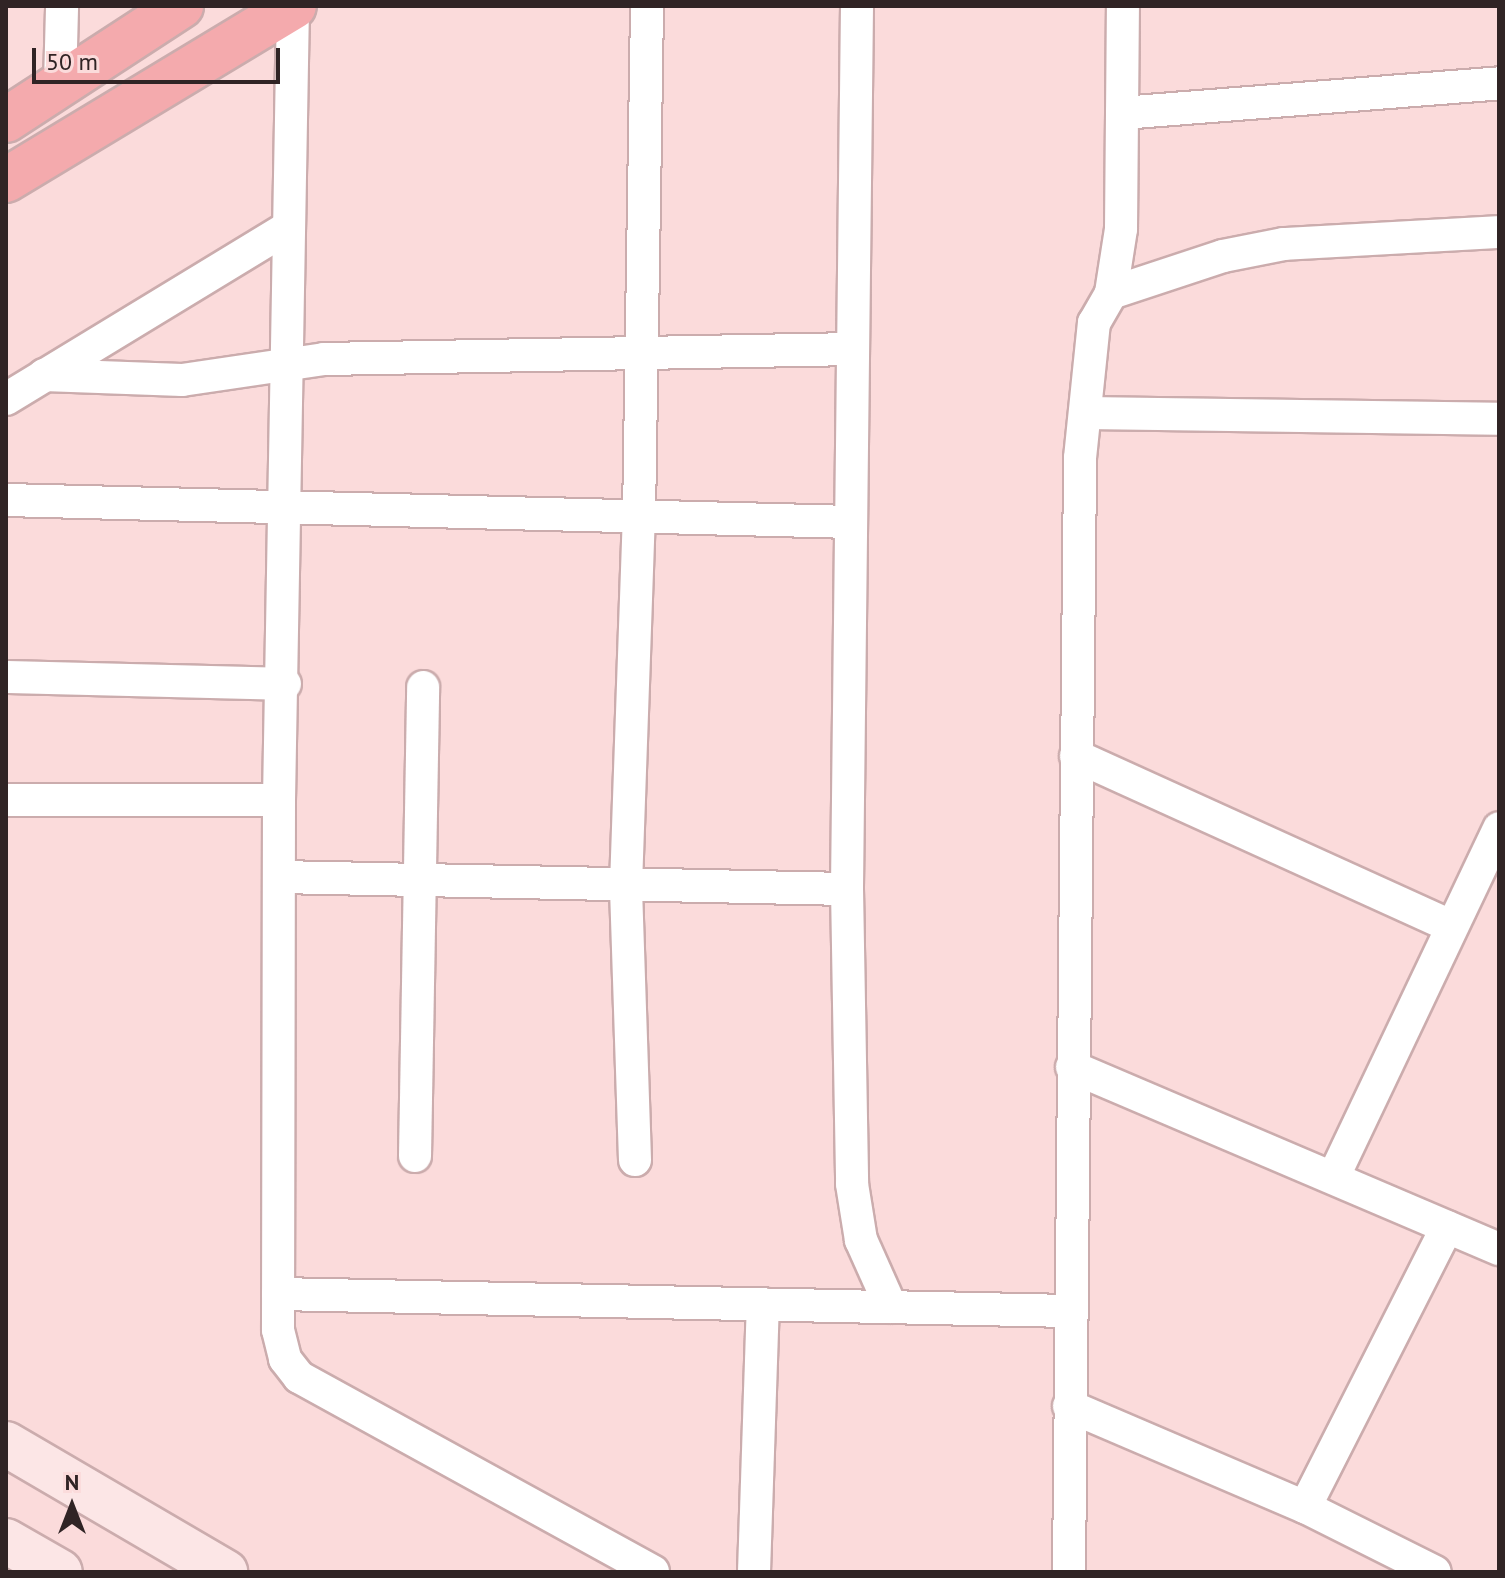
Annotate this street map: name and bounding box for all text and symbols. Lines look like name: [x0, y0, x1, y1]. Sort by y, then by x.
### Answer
scale bar: [36, 32, 284, 82]
text: 50 m: [46, 46, 98, 77]
north arrow: [32, 1466, 112, 1546]
text: N: [65, 1468, 79, 1496]

